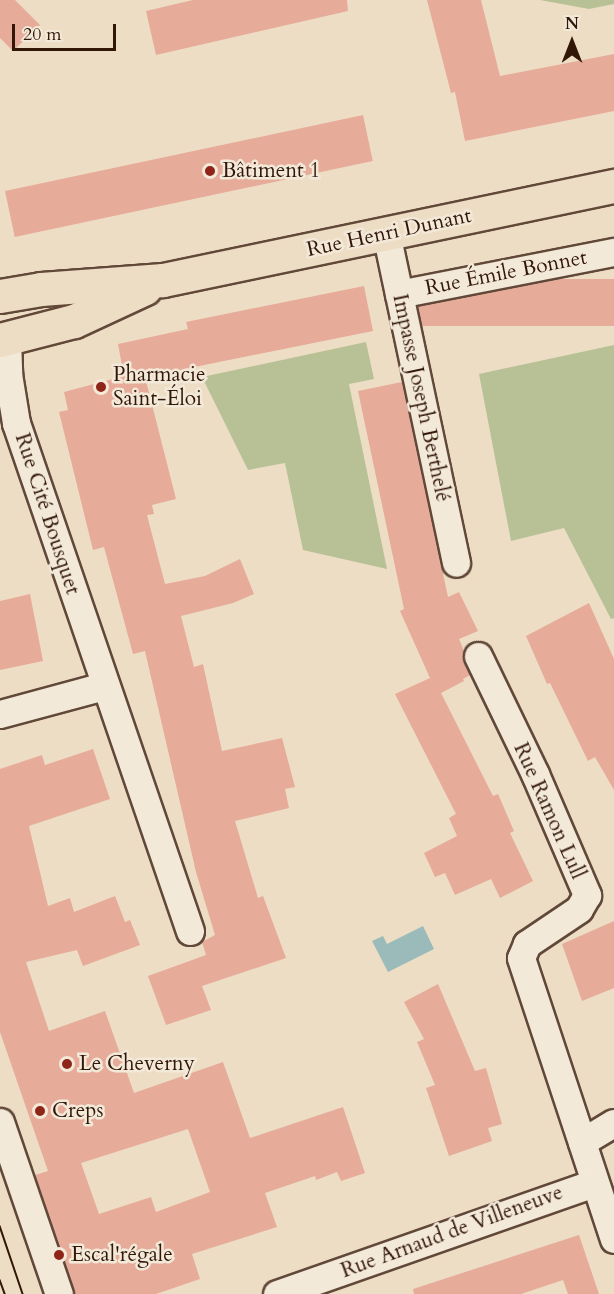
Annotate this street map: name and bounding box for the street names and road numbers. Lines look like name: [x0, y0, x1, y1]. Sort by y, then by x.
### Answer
street label: Rue Henri Dunant: [304, 203, 474, 263]
street label: Rue Émile Bonnet: [423, 245, 589, 301]
street label: Impasse Joseph Berthelé: [387, 292, 455, 504]
street label: Rue Cité Bousquet: [9, 430, 85, 598]
street label: Rue Ramon Lull: [508, 739, 590, 883]
street label: Rue Arnaud de Villeneuve: [338, 1180, 566, 1284]

